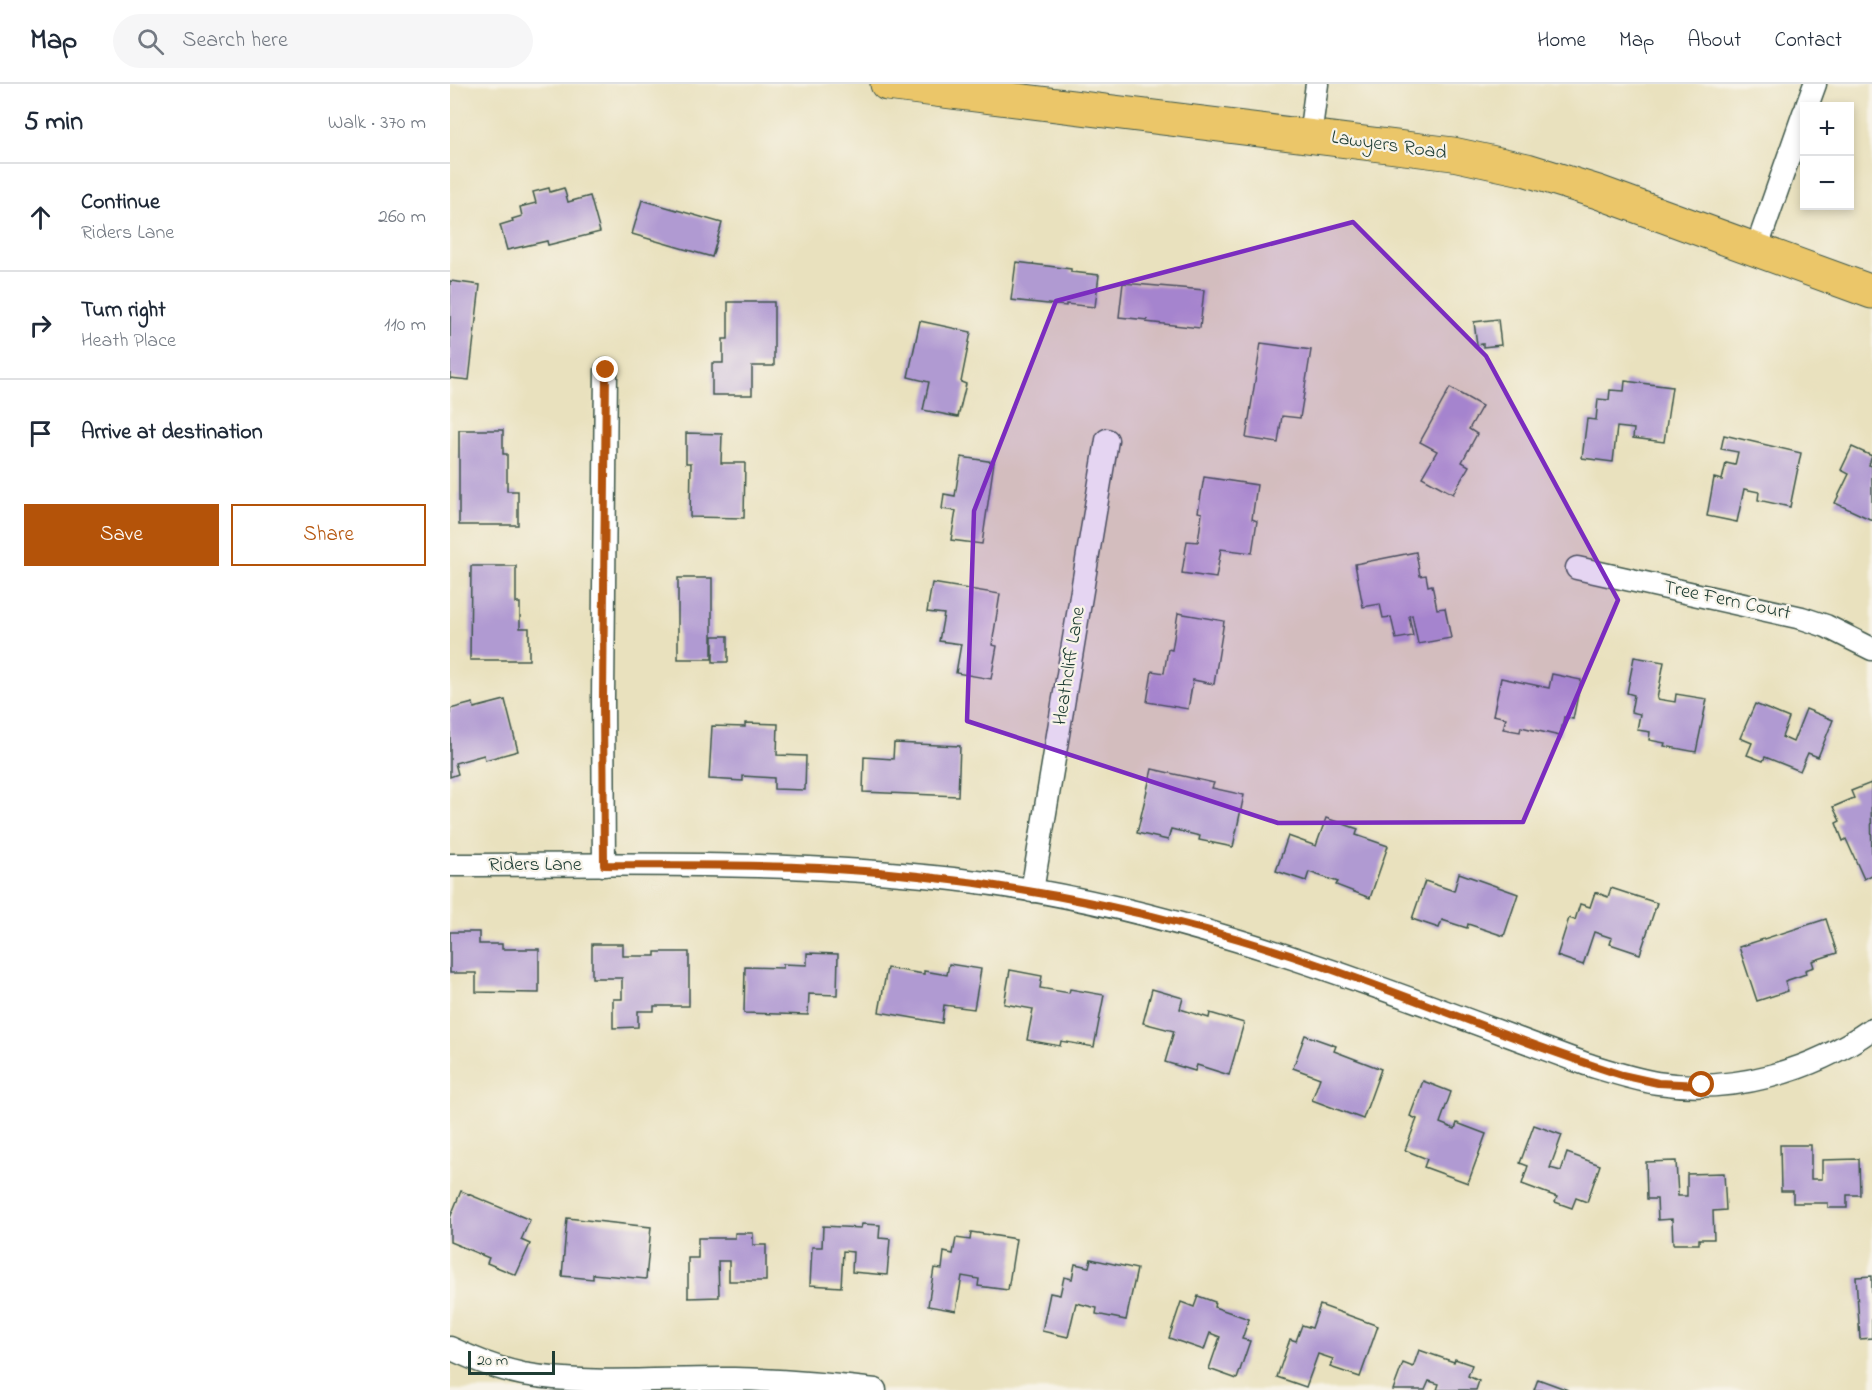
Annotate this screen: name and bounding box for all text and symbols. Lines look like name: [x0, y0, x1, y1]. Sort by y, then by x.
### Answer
search box: [113, 14, 533, 68]
text: Map: [30, 21, 77, 62]
icon: search: [134, 25, 167, 58]
text: Search here: [182, 25, 288, 57]
text: Home: [1537, 26, 1586, 56]
text: Map: [1619, 26, 1654, 56]
text: About: [1687, 26, 1741, 56]
text: Contact: [1774, 26, 1842, 56]
map controls: [1800, 102, 1854, 210]
button: +: [1800, 102, 1854, 156]
text: 5 min: [24, 104, 83, 142]
text: Walk · 370 m: [328, 109, 426, 138]
street label: Lawyers Road: [1329, 124, 1449, 168]
button: −: [1800, 156, 1854, 210]
text: Continue: [81, 187, 160, 219]
icon: ahead: [24, 201, 57, 234]
text: 260 m: [378, 203, 426, 232]
text: Riders Lane: [81, 219, 174, 248]
text: Turn right: [81, 295, 166, 327]
icon: right: [24, 309, 57, 342]
text: 110 m: [384, 311, 426, 340]
text: Heath Place: [81, 327, 176, 356]
route end: [592, 356, 618, 382]
icon: arrive: [24, 417, 57, 450]
text: Arrive at destination: [81, 417, 263, 449]
button: Save: [24, 504, 219, 566]
button: Share: [231, 504, 426, 566]
street label: Tree Fern Court: [1661, 573, 1793, 629]
street label: Heathcliff Lane: [1046, 605, 1094, 727]
street label: Riders Lane: [488, 851, 582, 880]
route start: [1688, 1071, 1714, 1097]
scale bar: [468, 1348, 555, 1376]
text: 20 m: [477, 1349, 508, 1373]

